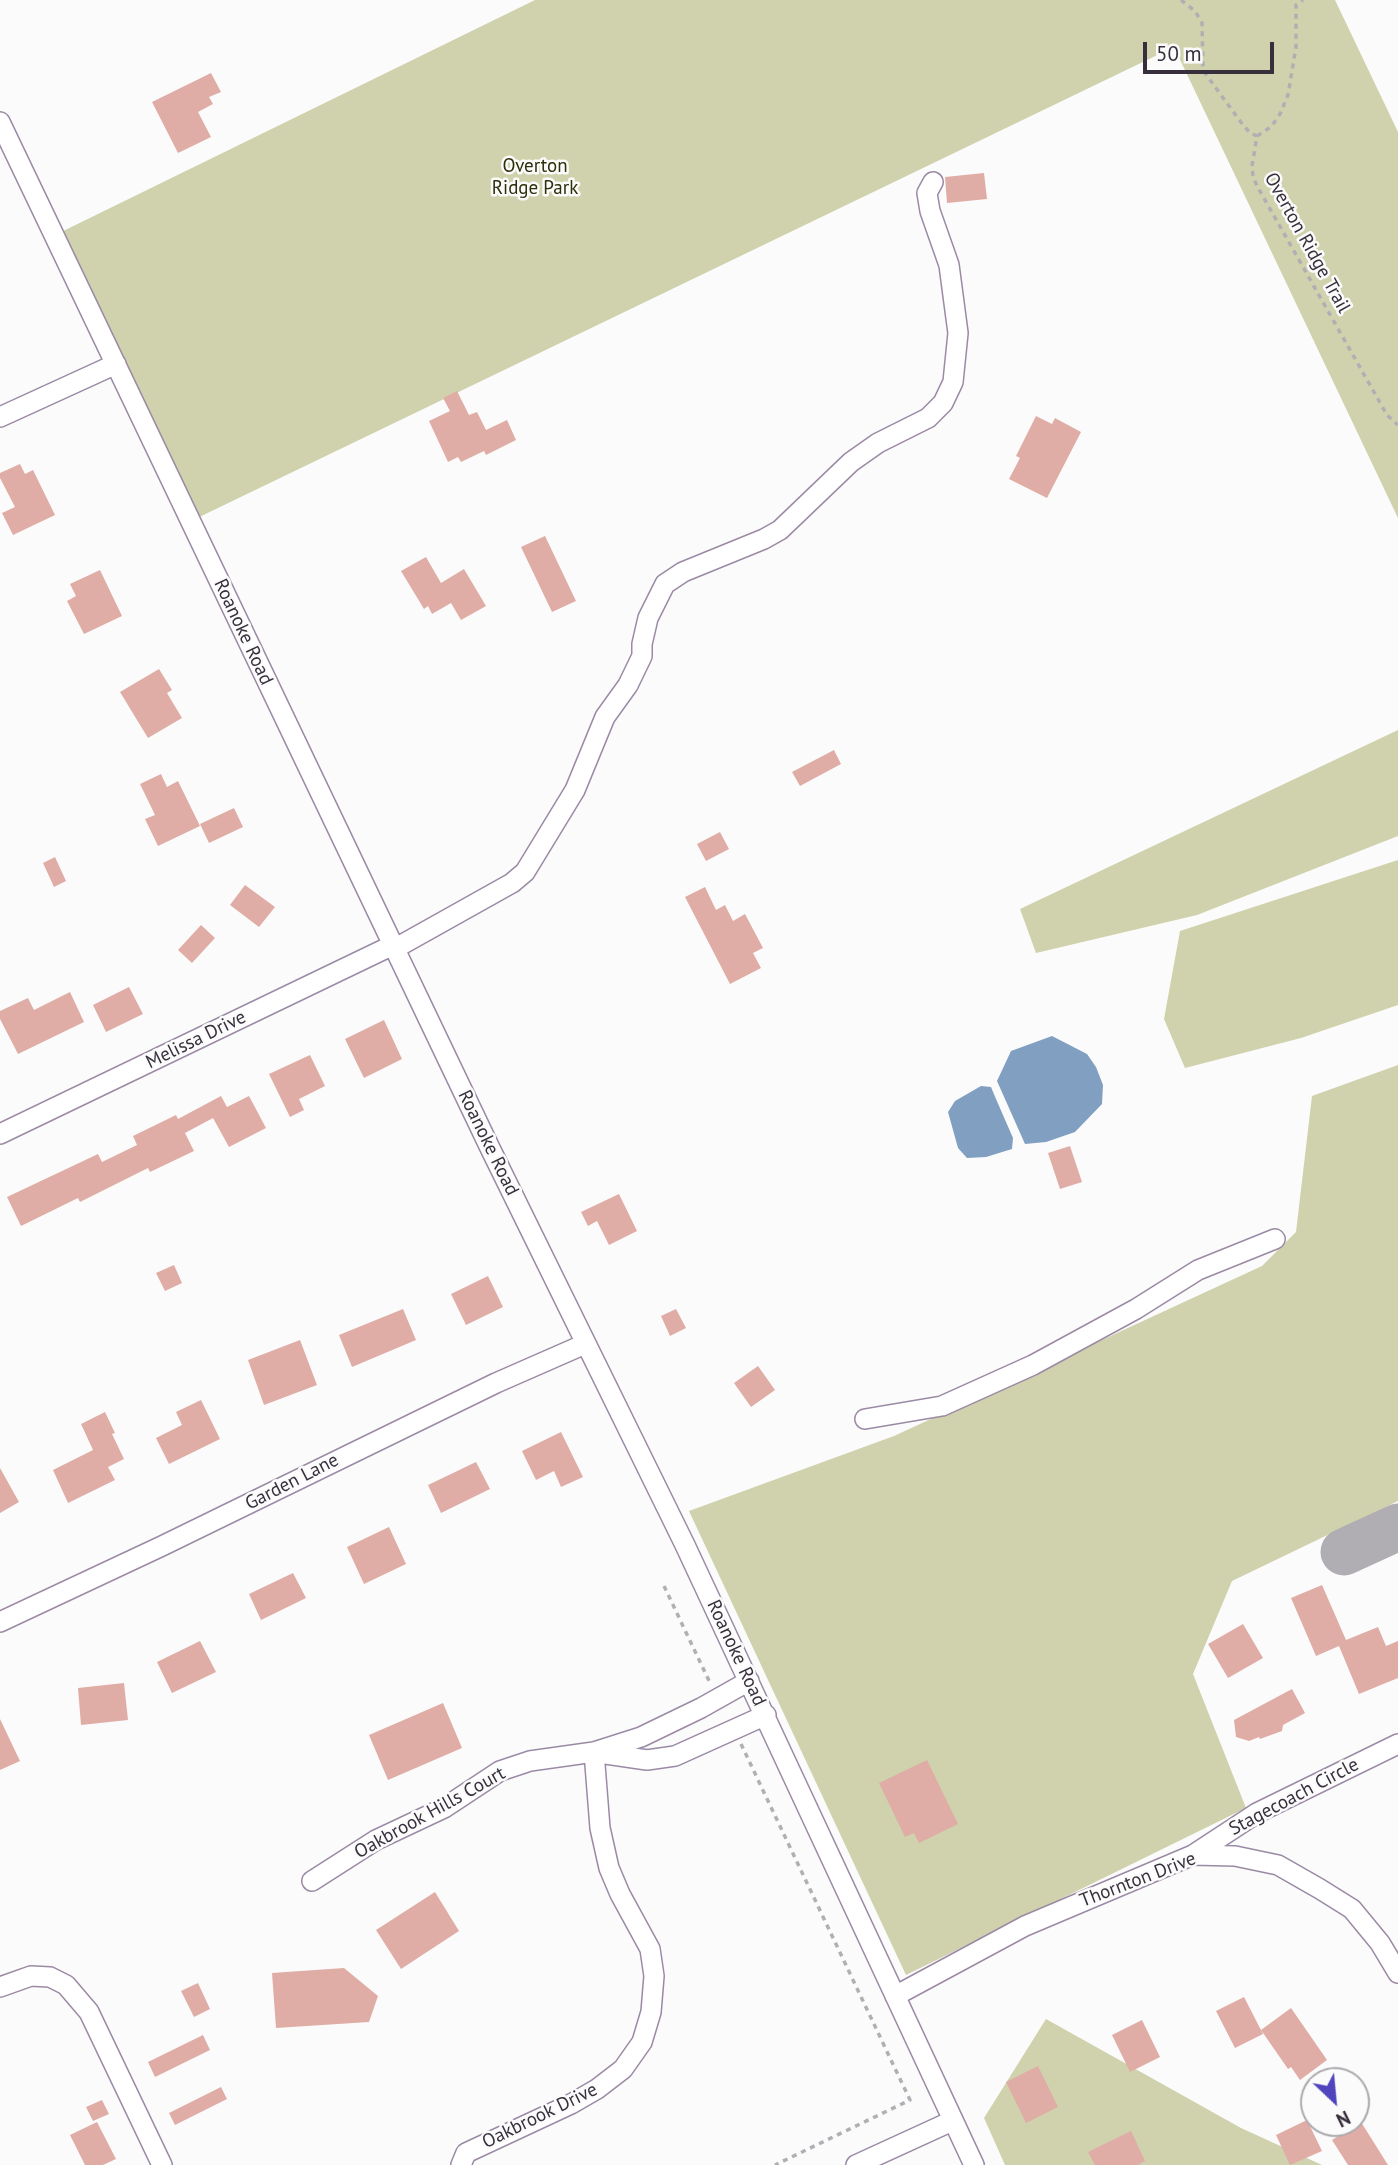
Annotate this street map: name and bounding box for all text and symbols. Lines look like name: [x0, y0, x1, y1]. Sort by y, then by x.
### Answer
scale bar: [1146, 28, 1277, 72]
text: 50 m: [1156, 40, 1202, 67]
park label: Overton Ridge Park: [492, 156, 578, 200]
street label: Overton Ridge Trail: [1259, 169, 1355, 317]
street label: Roanoke Road: [208, 575, 278, 689]
street label: Melissa Drive: [142, 1006, 250, 1074]
street label: Roanoke Road: [453, 1087, 523, 1199]
street label: Garden Lane: [241, 1449, 343, 1515]
street label: Roanoke Road: [701, 1596, 771, 1710]
street label: Stagecoach Circle: [1225, 1753, 1363, 1841]
street label: Oakbrook Hills Court: [351, 1762, 509, 1864]
street label: Thornton Drive: [1077, 1847, 1199, 1913]
north arrow: [1300, 2067, 1370, 2137]
street label: Oakbrook Drive: [479, 2078, 601, 2154]
text: N: [1332, 2106, 1354, 2133]

